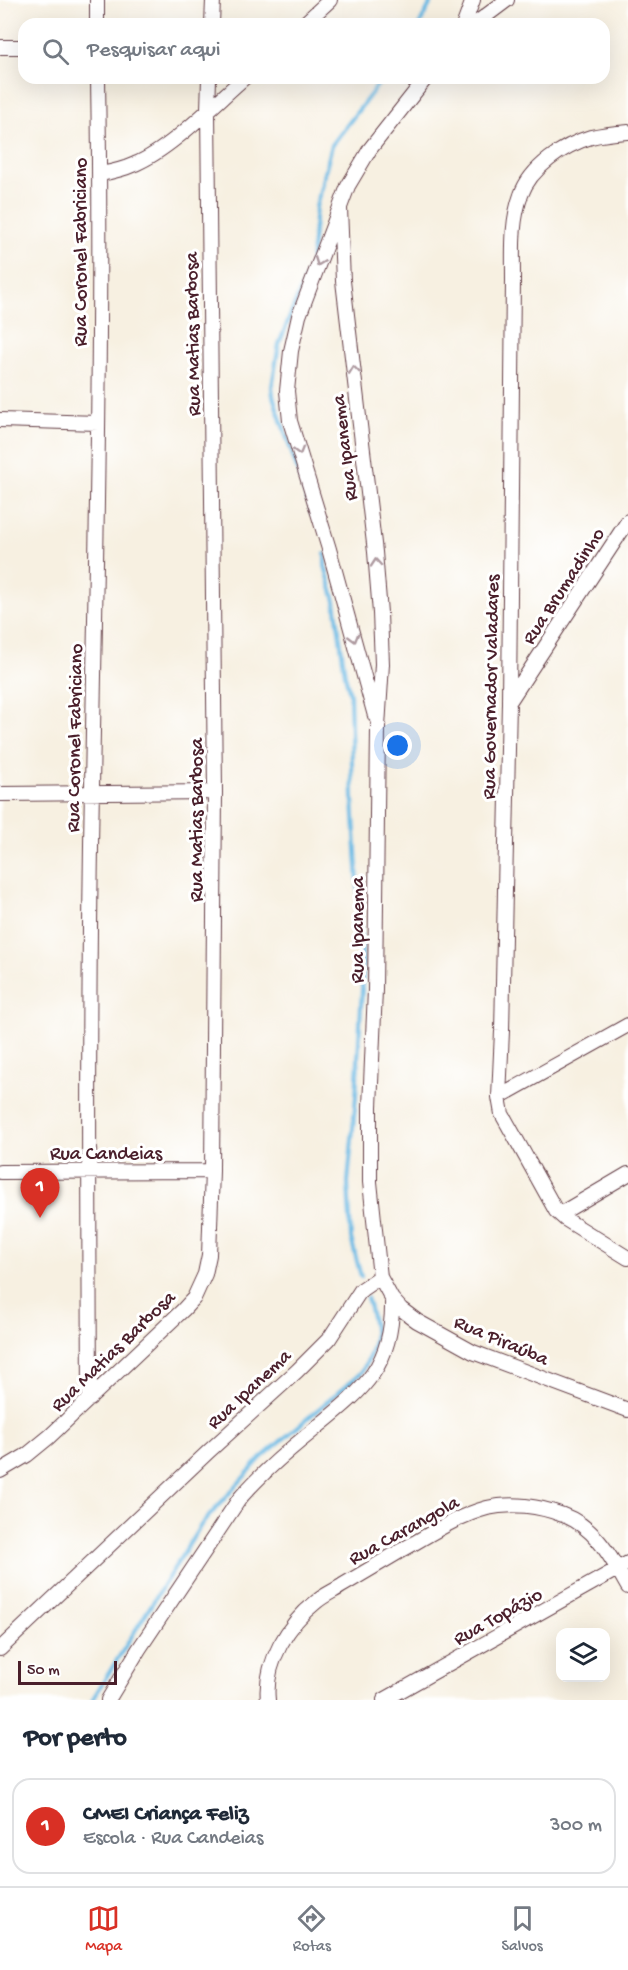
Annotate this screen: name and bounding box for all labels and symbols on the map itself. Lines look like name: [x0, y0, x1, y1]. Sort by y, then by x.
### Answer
street label: Rua Coronel Fabriciano: [71, 158, 94, 346]
street label: Rua Matias Barbosa: [182, 251, 207, 416]
one-way arrow: [314, 256, 326, 267]
one-way arrow: [348, 365, 360, 374]
street label: Rua Ipanema: [328, 392, 364, 502]
one-way arrow: [291, 446, 304, 456]
street label: Rua Brumadinho: [519, 524, 611, 650]
one-way arrow: [370, 559, 383, 568]
street label: Rua Governador Valadares: [479, 574, 506, 800]
one-way arrow: [347, 632, 359, 643]
street label: Rua Coronel Fabriciano: [63, 643, 90, 833]
your location: [383, 731, 412, 760]
street label: Rua Matias Barbosa: [187, 737, 210, 902]
street label: Rua Ipanema: [348, 876, 371, 983]
street label: Rua Candeias: [50, 1144, 163, 1167]
pin: 1: [20, 1168, 60, 1218]
street label: Rua Matias Barbosa: [47, 1287, 182, 1418]
street label: Rua Piraúba: [450, 1312, 552, 1373]
street label: Rua Ipanema: [204, 1345, 298, 1435]
street label: Rua Carangola: [346, 1492, 465, 1572]
street label: Rua Topázio: [450, 1584, 547, 1652]
scale bar: [18, 1658, 117, 1686]

